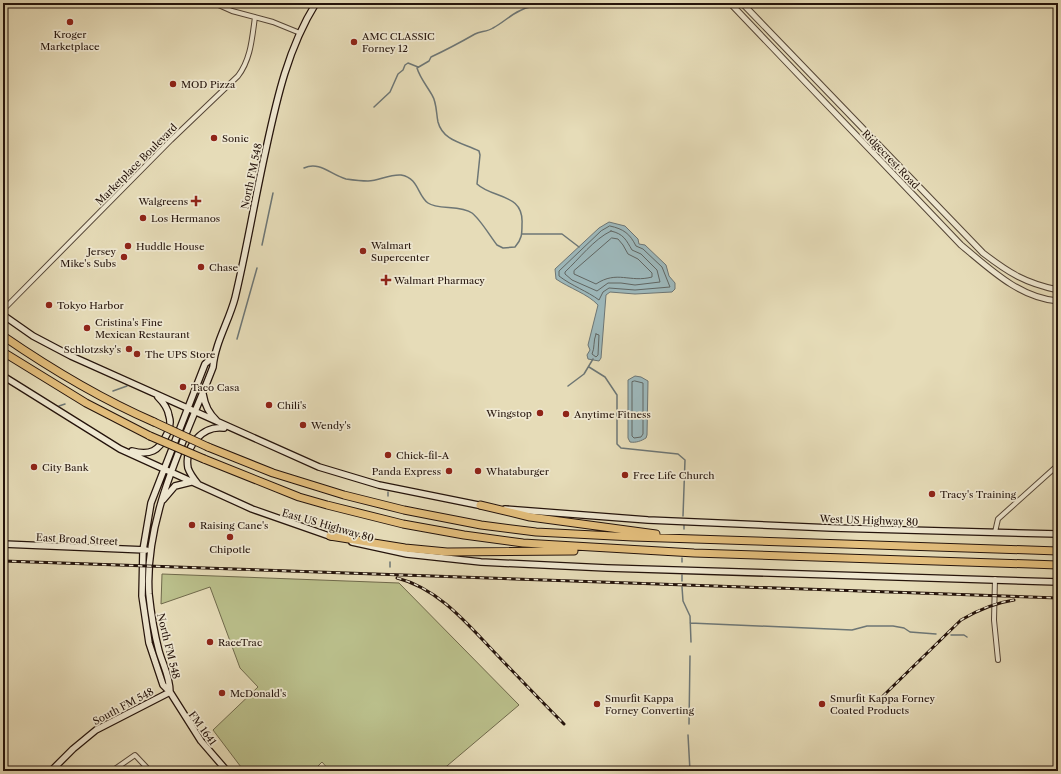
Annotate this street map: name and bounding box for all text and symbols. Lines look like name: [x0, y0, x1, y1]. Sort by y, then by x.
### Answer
marker: Kroger Marketplace: [65, 17, 75, 27]
place label: Kroger Marketplace: [40, 28, 100, 53]
place label: AMC CLASSIC Forney 12: [361, 30, 435, 55]
marker: AMC CLASSIC Forney 12: [349, 37, 359, 47]
place label: MOD Pizza: [181, 78, 236, 91]
marker: MOD Pizza: [168, 79, 178, 89]
street label: Marketplace Boulevard: [93, 121, 180, 208]
street label: Ridgecrest Road: [859, 127, 922, 192]
place label: Sonic: [222, 132, 249, 145]
marker: Sonic: [209, 133, 219, 143]
street label: North FM 548: [238, 142, 265, 210]
place label: Walgreens: [138, 195, 188, 208]
marker: Walgreens: [191, 196, 201, 206]
place label: Los Hermanos: [151, 212, 220, 225]
marker: Los Hermanos: [138, 213, 148, 223]
place label: Walmart Supercenter: [370, 239, 430, 264]
place label: Huddle House: [136, 240, 205, 253]
marker: Huddle House: [123, 241, 133, 251]
place label: Jersey Mike's Subs: [60, 245, 116, 270]
marker: Walmart Supercenter: [358, 246, 368, 256]
marker: Jersey Mike's Subs: [119, 252, 129, 262]
place label: Chase: [209, 261, 239, 274]
marker: Chase: [196, 262, 206, 272]
place label: Walmart Pharmacy: [393, 274, 485, 287]
marker: Walmart Pharmacy: [381, 275, 391, 285]
place label: Tokyo Harbor: [57, 299, 125, 312]
marker: Tokyo Harbor: [44, 300, 54, 310]
place label: Cristina's Fine Mexican Restaurant: [95, 316, 190, 341]
marker: Cristina's Fine Mexican Restaurant: [82, 323, 92, 333]
place label: Schlotzsky's: [64, 343, 121, 356]
marker: Schlotzsky's: [124, 344, 134, 354]
place label: The UPS Store: [145, 348, 216, 361]
marker: The UPS Store: [132, 349, 142, 359]
place label: Taco Casa: [191, 381, 240, 394]
marker: Taco Casa: [178, 382, 188, 392]
place label: Chili's: [277, 399, 306, 412]
marker: Chili's: [264, 400, 274, 410]
place label: Wingstop: [485, 407, 532, 420]
marker: Wingstop: [535, 408, 545, 418]
place label: Anytime Fitness: [573, 408, 651, 421]
marker: Anytime Fitness: [561, 409, 571, 419]
place label: Wendy's: [310, 419, 351, 432]
marker: Wendy's: [298, 420, 308, 430]
place label: Chick-fil-A: [396, 449, 450, 462]
marker: Chick-fil-A: [383, 450, 393, 460]
place label: City Bank: [42, 461, 90, 474]
marker: City Bank: [29, 462, 39, 472]
place label: Panda Express: [372, 465, 441, 478]
place label: Whataburger: [485, 465, 550, 478]
marker: Panda Express: [444, 466, 454, 476]
marker: Whataburger: [473, 466, 483, 476]
place label: Free Life Church: [633, 469, 715, 482]
marker: Free Life Church: [620, 470, 630, 480]
place label: Tracy's Training: [940, 488, 1017, 501]
marker: Tracy's Training: [927, 489, 937, 499]
street label: East US Highway 80: [280, 506, 375, 545]
street label: West US Highway 80: [818, 512, 918, 529]
place label: Raising Cane's: [200, 519, 268, 532]
marker: Raising Cane's: [187, 520, 197, 530]
street label: East Broad Street: [36, 531, 119, 548]
marker: Chipotle: [225, 532, 235, 542]
place label: Chipotle: [209, 543, 251, 556]
street label: North FM 548: [154, 612, 183, 680]
place label: RaceTrac: [218, 636, 262, 649]
marker: RaceTrac: [205, 637, 215, 647]
street label: South FM 548: [91, 685, 156, 728]
place label: McDonald's: [230, 687, 286, 700]
marker: McDonald's: [217, 688, 227, 698]
place label: Smurfit Kappa Forney Converting: [605, 692, 695, 717]
place label: Smurfit Kappa Forney Coated Products: [830, 692, 935, 717]
marker: Smurfit Kappa Forney Converting: [592, 699, 602, 709]
marker: Smurfit Kappa Forney Coated Products: [817, 699, 827, 709]
street label: FM 1641: [186, 709, 220, 749]

